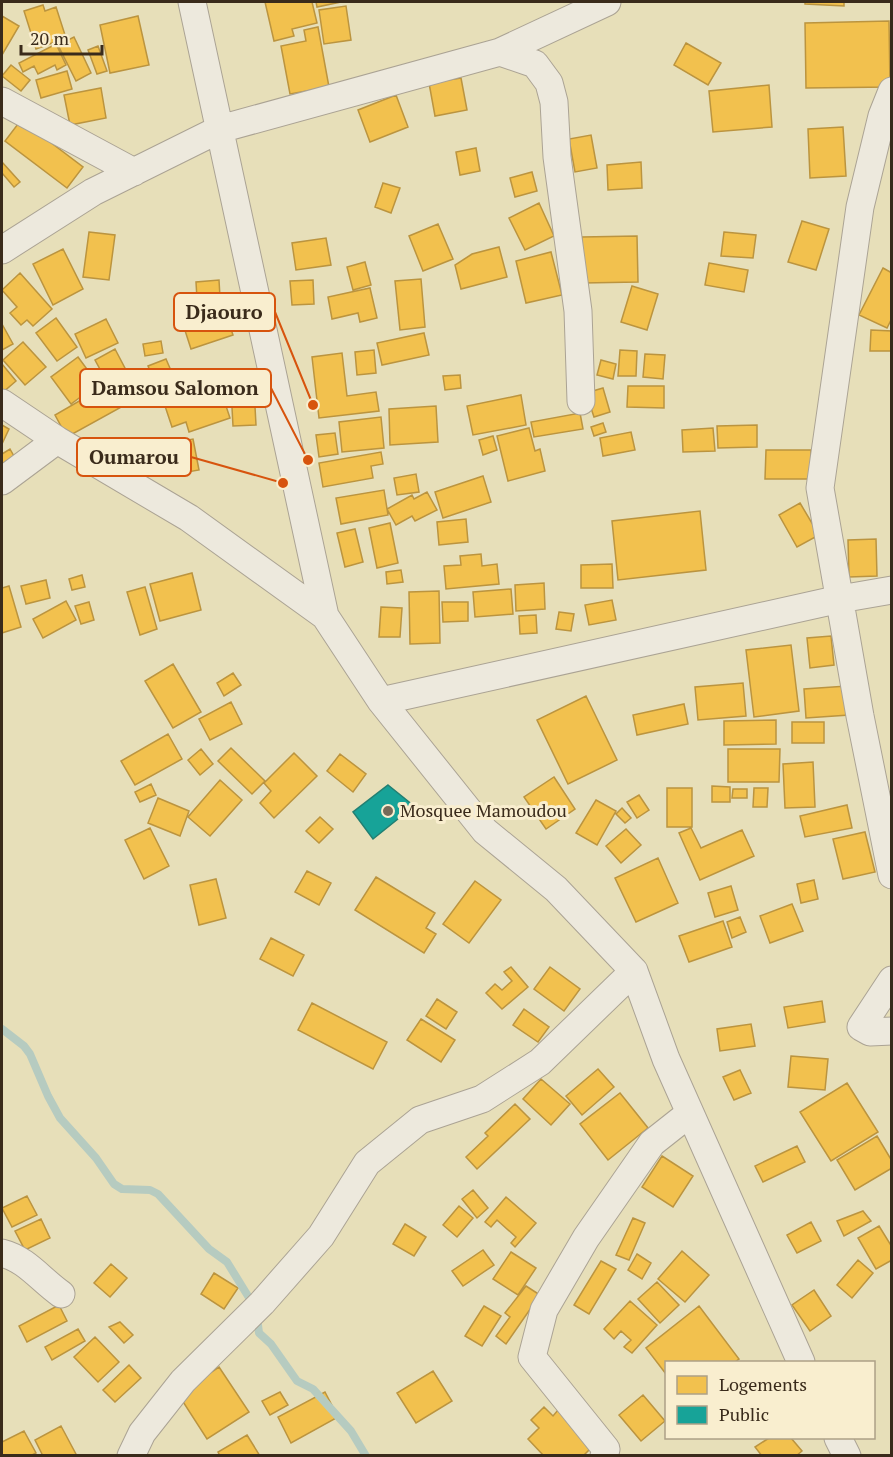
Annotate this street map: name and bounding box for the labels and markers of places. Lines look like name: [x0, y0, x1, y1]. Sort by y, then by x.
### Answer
callout: Djaouro: [174, 293, 275, 331]
callout: Damsou Salomon: [80, 369, 271, 407]
callout: Oumarou: [77, 438, 191, 476]
place label: Mosquee Mamoudou: [400, 798, 567, 822]
marker: Mosquee Mamoudou: [381, 804, 395, 818]

